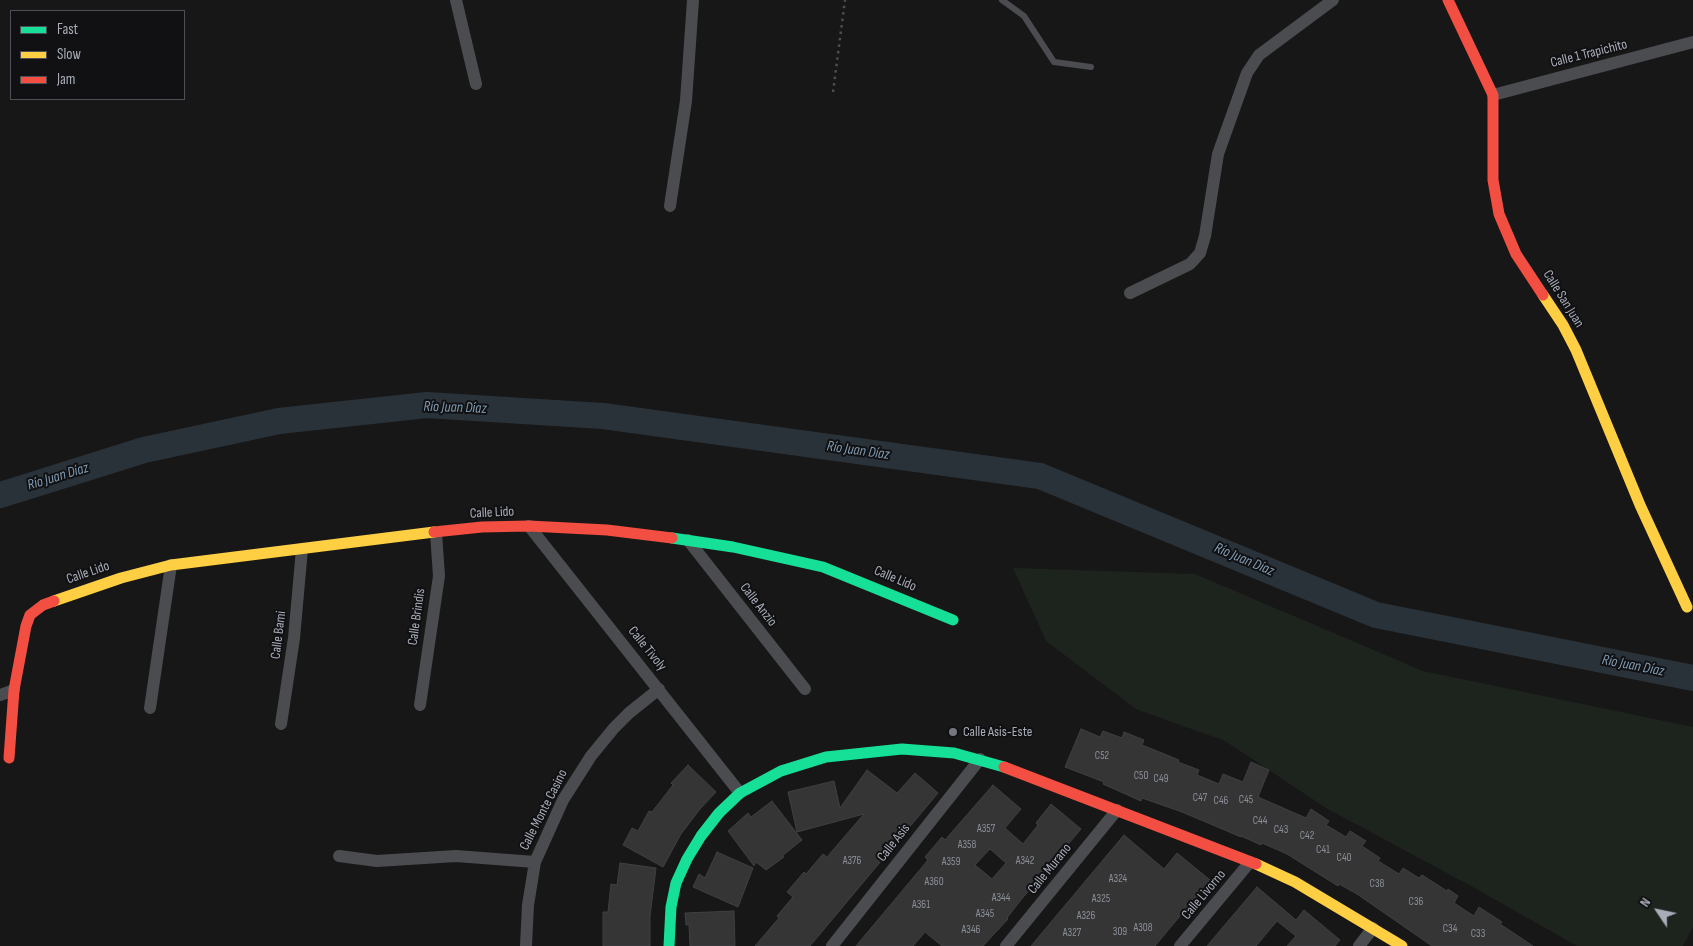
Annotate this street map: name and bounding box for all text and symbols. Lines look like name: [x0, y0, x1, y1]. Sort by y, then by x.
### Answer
legend: [10, 10, 185, 100]
text: Fast: [57, 20, 78, 39]
street label: Calle 1 Trapichito: [1549, 36, 1629, 72]
text: Slow: [57, 45, 81, 64]
text: Jam: [57, 70, 75, 89]
street label: Calle San Juan: [1539, 267, 1587, 331]
water label: Río Juan Díaz: [423, 398, 487, 418]
water label: Río Juan Díaz: [825, 438, 891, 464]
water label: Río Juan Díaz: [25, 459, 91, 495]
street label: Calle Lido: [469, 503, 515, 523]
water label: Río Juan Díaz: [1211, 539, 1277, 581]
street label: Calle Lido: [64, 558, 112, 588]
street label: Calle Lido: [871, 563, 919, 595]
street label: Calle Anzio: [736, 580, 780, 630]
street label: Calle Brindis: [405, 587, 429, 647]
street label: Calle Bami: [268, 610, 290, 660]
street label: Calle Tivoly: [624, 623, 670, 675]
water label: Río Juan Díaz: [1600, 651, 1666, 681]
place label: Calle Asis-Este: [963, 724, 1032, 740]
marker: Calle Asis-Este: [947, 726, 959, 738]
house number: C52: [1095, 749, 1109, 763]
street label: Calle Monte Casino: [516, 767, 572, 853]
house number: C50: [1134, 769, 1148, 783]
house number: C49: [1154, 772, 1168, 786]
house number: C47: [1193, 791, 1207, 805]
house number: C45: [1239, 793, 1253, 807]
house number: C46: [1214, 794, 1228, 808]
house number: C44: [1253, 814, 1267, 828]
street label: Calle Asis: [874, 821, 914, 865]
house number: A357: [977, 822, 995, 836]
house number: C43: [1274, 823, 1288, 837]
house number: C42: [1300, 829, 1314, 843]
house number: A358: [958, 838, 976, 852]
street label: Calle Murano: [1025, 840, 1075, 898]
house number: C41: [1316, 843, 1330, 857]
house number: C40: [1337, 851, 1351, 865]
house number: A376: [843, 854, 861, 868]
house number: A342: [1016, 854, 1034, 868]
house number: A359: [942, 855, 960, 869]
street label: Calle Livorno: [1178, 867, 1230, 923]
house number: A324: [1109, 872, 1127, 886]
house number: A360: [924, 875, 944, 889]
house number: C38: [1370, 877, 1384, 891]
north arrow: [1633, 886, 1683, 936]
house number: A344: [992, 891, 1010, 905]
house number: A325: [1092, 892, 1110, 906]
text: N: [1636, 894, 1654, 910]
house number: C36: [1409, 895, 1423, 909]
house number: A361: [912, 898, 930, 912]
house number: A345: [976, 907, 994, 921]
house number: A326: [1077, 909, 1095, 923]
house number: A308: [1133, 921, 1153, 935]
house number: C34: [1443, 922, 1457, 936]
house number: A346: [962, 923, 980, 937]
house number: 309: [1113, 925, 1127, 939]
house number: A327: [1063, 926, 1081, 940]
house number: C33: [1471, 927, 1485, 941]

